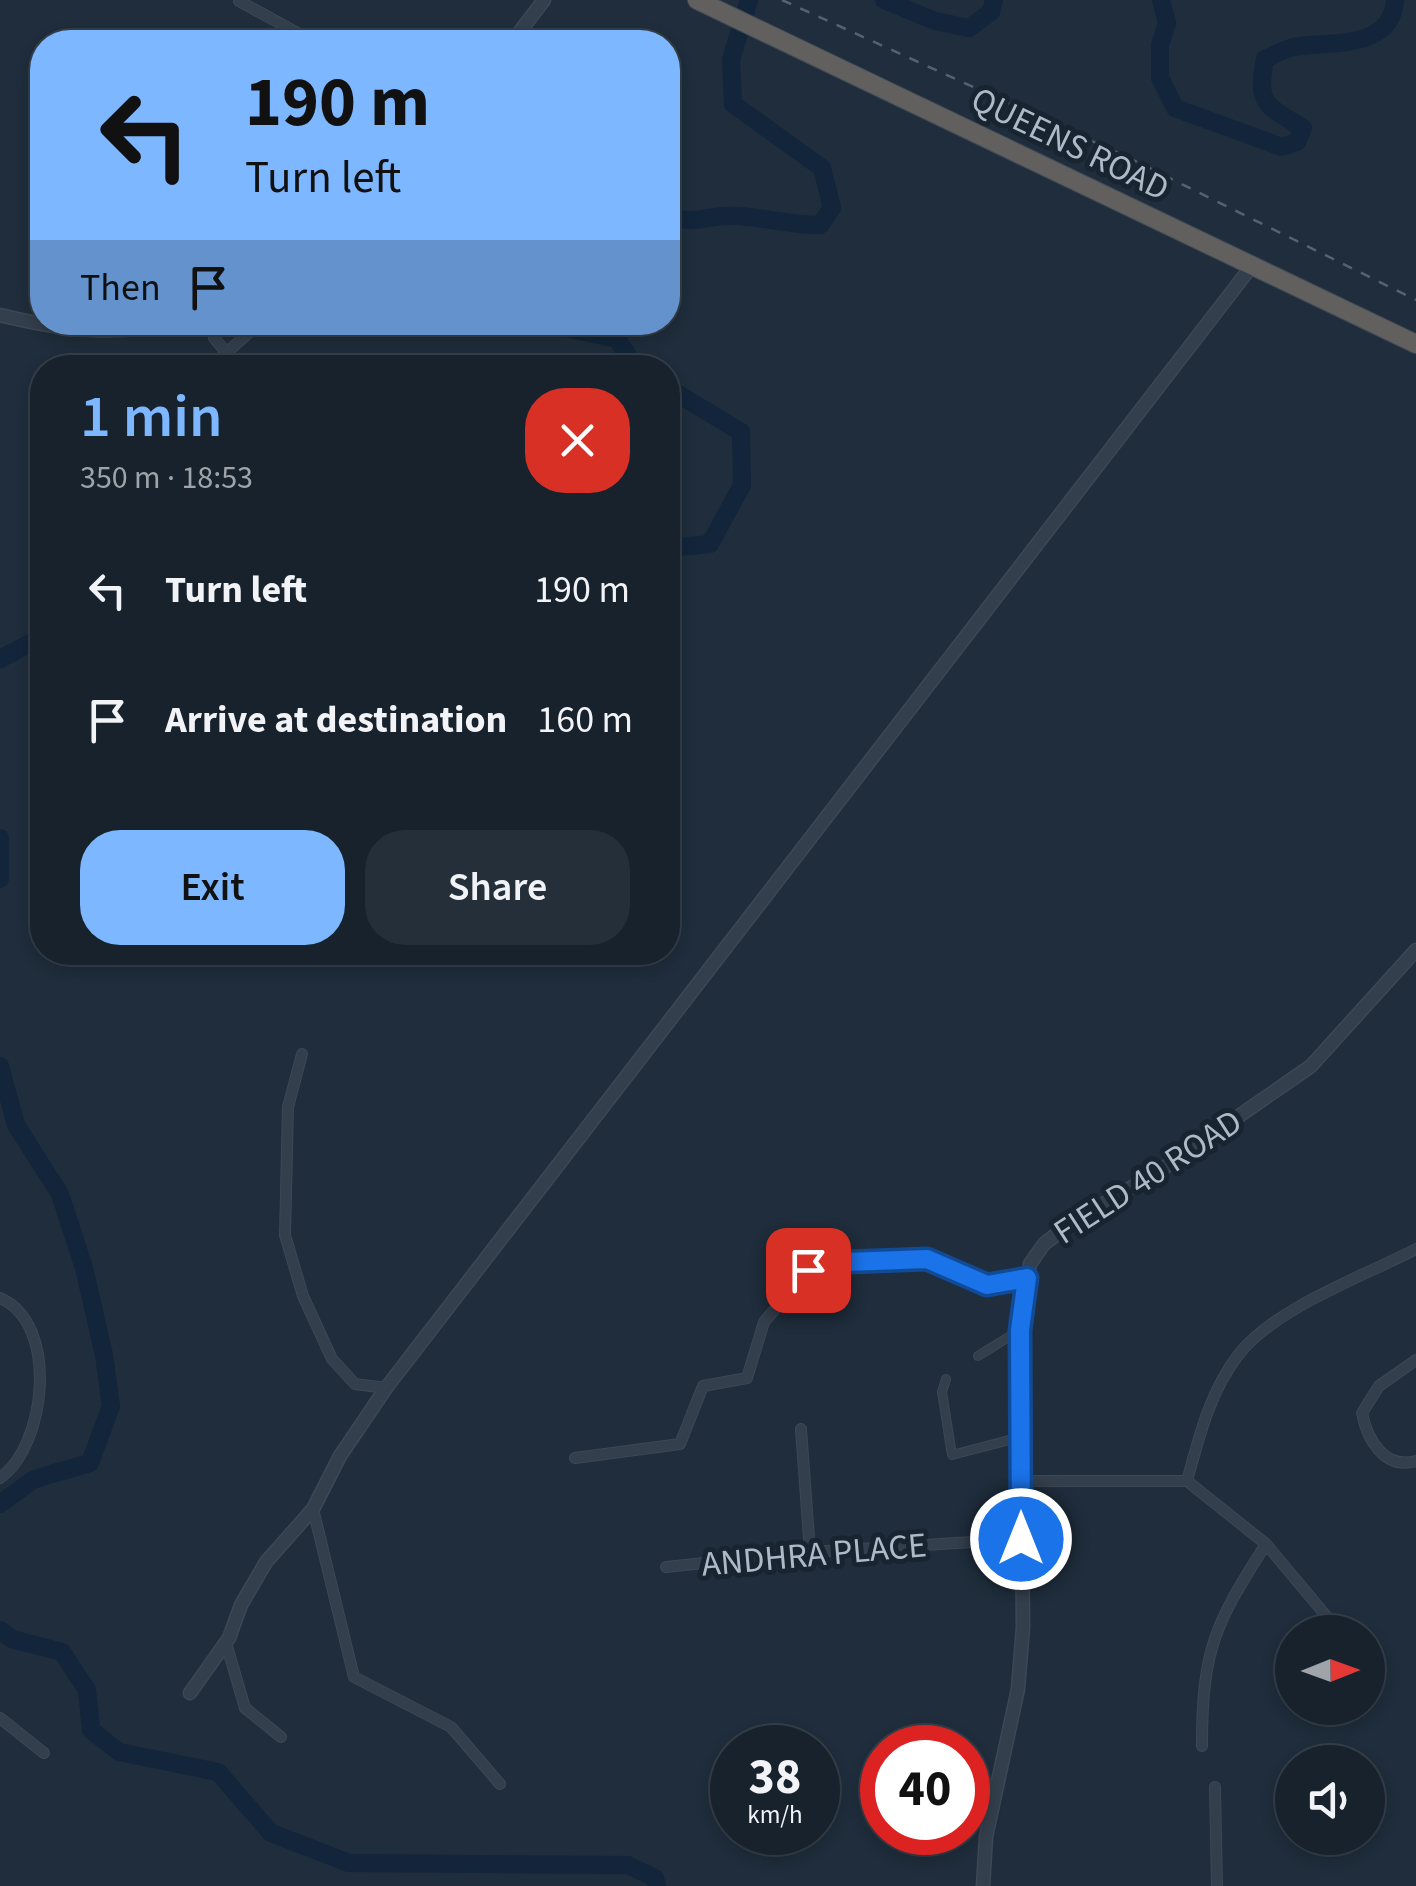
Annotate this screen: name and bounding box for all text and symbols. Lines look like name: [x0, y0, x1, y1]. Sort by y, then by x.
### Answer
text: 190 m: [245, 53, 430, 153]
icon: left: [80, 70, 210, 200]
street label: QUEENS ROAD: [963, 75, 1177, 213]
text: Turn left: [245, 146, 401, 210]
icon: arrive: [181, 260, 236, 315]
text: Then: [80, 261, 161, 315]
text: 1 min: [80, 375, 223, 460]
button: close: [525, 388, 630, 493]
text: 350 m · 18:53: [80, 455, 253, 501]
icon: left: [80, 563, 135, 618]
text: Turn left: [165, 563, 307, 617]
text: 190 m: [534, 563, 630, 617]
icon: arrive: [80, 693, 135, 748]
text: Arrive at destination: [165, 693, 507, 747]
text: 160 m: [537, 693, 633, 747]
button: Exit: [80, 830, 345, 945]
button: Share: [365, 830, 630, 945]
street label: FIELD 40 ROAD: [1044, 1097, 1252, 1257]
pin: [766, 1228, 851, 1313]
icon: arrive: [781, 1243, 836, 1298]
position arrow: [969, 1487, 1073, 1591]
street label: ANDHRA PLACE: [699, 1520, 929, 1590]
north arrow: [1275, 1615, 1385, 1725]
map controls: [1275, 1615, 1385, 1855]
speed limit sign: 40: [860, 1725, 990, 1855]
text: 38: [749, 1742, 801, 1813]
button: sound: [1275, 1745, 1385, 1855]
text: km/h: [747, 1797, 803, 1833]

